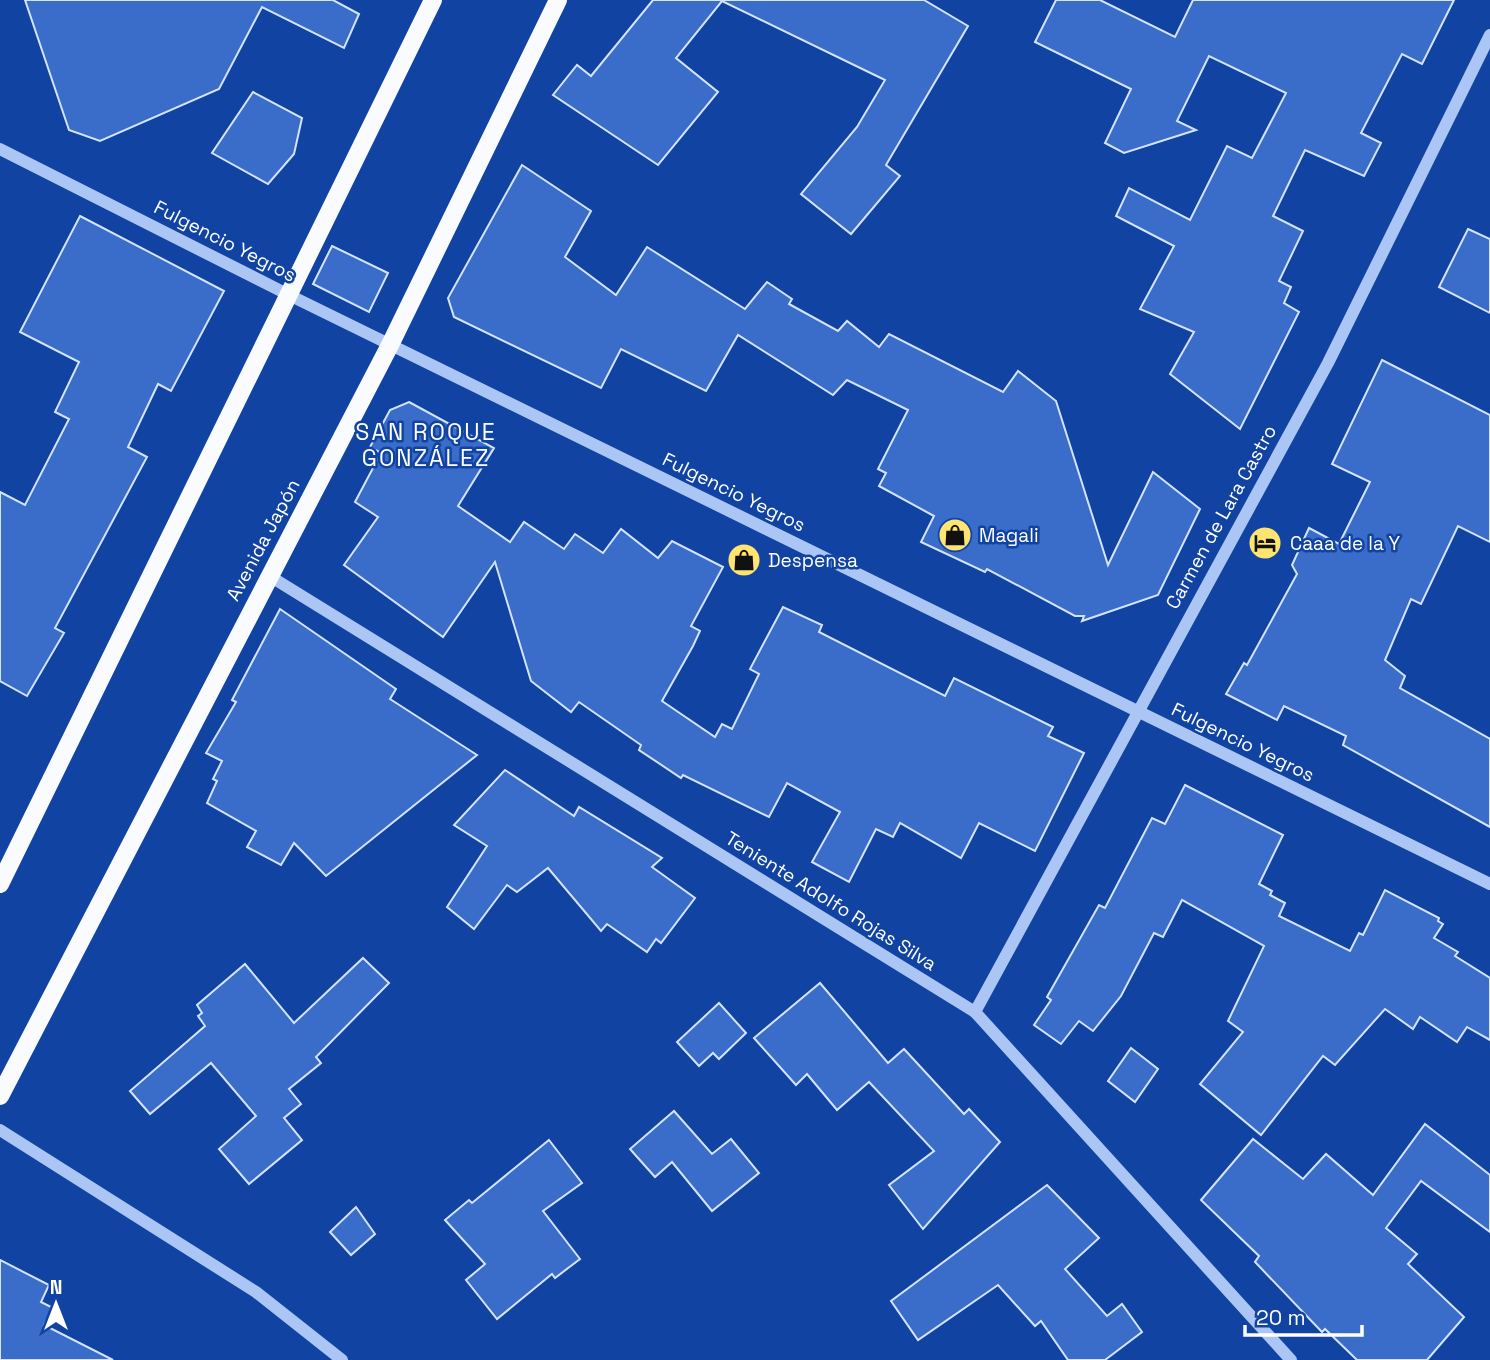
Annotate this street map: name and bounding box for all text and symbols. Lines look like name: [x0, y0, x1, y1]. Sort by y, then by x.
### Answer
street label: Fulgencio Yegros: [150, 194, 300, 288]
district label: SAN ROQUE GONZÁLEZ: [355, 417, 497, 473]
street label: Carmen de Lara Castro: [1160, 420, 1282, 614]
street label: Fulgencio Yegros: [658, 447, 810, 537]
street label: Avenida Japón: [220, 475, 306, 605]
shop icon: Magali: [936, 516, 974, 554]
place label: Magali: [979, 523, 1039, 548]
hotel icon: Caaa de la Y: [1246, 524, 1284, 562]
place label: Caaa de la Y: [1290, 531, 1400, 556]
shop icon: Despensa: [725, 541, 763, 579]
place label: Despensa: [768, 548, 858, 573]
street label: Fulgencio Yegros: [1167, 697, 1319, 787]
street label: Teniente Adolfo Rojas Silva: [721, 826, 942, 977]
north arrow: [21, 1269, 91, 1339]
text: N: [50, 1275, 62, 1300]
scale bar: [1245, 1294, 1362, 1338]
text: 20 m: [1256, 1304, 1306, 1331]

